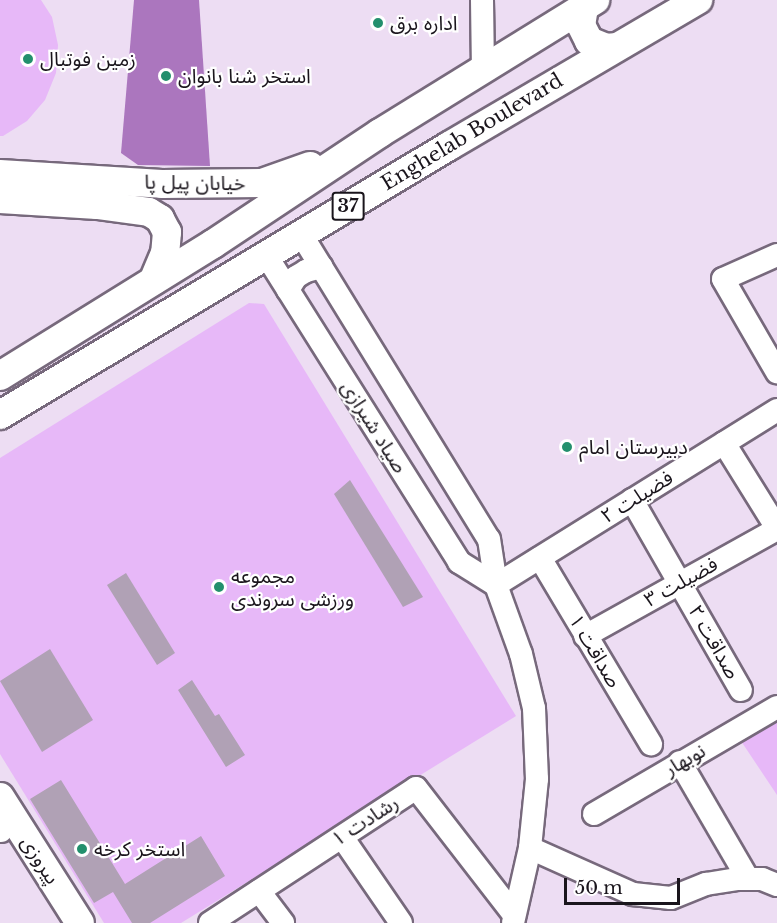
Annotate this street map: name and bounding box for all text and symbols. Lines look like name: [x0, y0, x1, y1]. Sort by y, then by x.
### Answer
place label: اداره برق: [390, 11, 458, 35]
marker: اداره برق: [371, 16, 385, 30]
place label: زمین فوتبال: [40, 47, 136, 71]
marker: زمین فوتبال: [21, 52, 35, 66]
place label: استخر شنا بانوان: [178, 64, 311, 88]
street label: Enghelab Boulevard: [377, 68, 567, 196]
marker: استخر شنا بانوان: [159, 69, 173, 83]
street label: خیابان پیل پا: [144, 170, 246, 196]
road number: 37: [332, 191, 364, 221]
street label: صیاد شیرازی: [336, 376, 412, 478]
place label: دبیرستان امام: [579, 435, 688, 459]
marker: دبیرستان امام: [560, 440, 574, 454]
street label: فضیلت ۲: [597, 466, 677, 528]
street label: فضیلت ۳: [640, 552, 722, 612]
place label: مجموعه ورزشی سروندی: [231, 564, 354, 611]
marker: مجموعه ورزشی سروندی: [212, 580, 226, 594]
street label: صداقت ۲: [683, 601, 745, 683]
street label: صداقت ۱: [564, 610, 626, 692]
street label: نوبهار: [660, 739, 710, 781]
street label: رشادت ۱: [327, 791, 403, 851]
street label: پیروزی: [16, 831, 64, 889]
place label: استخر کرخه: [94, 837, 185, 861]
marker: استخر کرخه: [75, 842, 89, 856]
scale bar: [567, 866, 682, 904]
text: 50 m: [575, 877, 623, 899]

